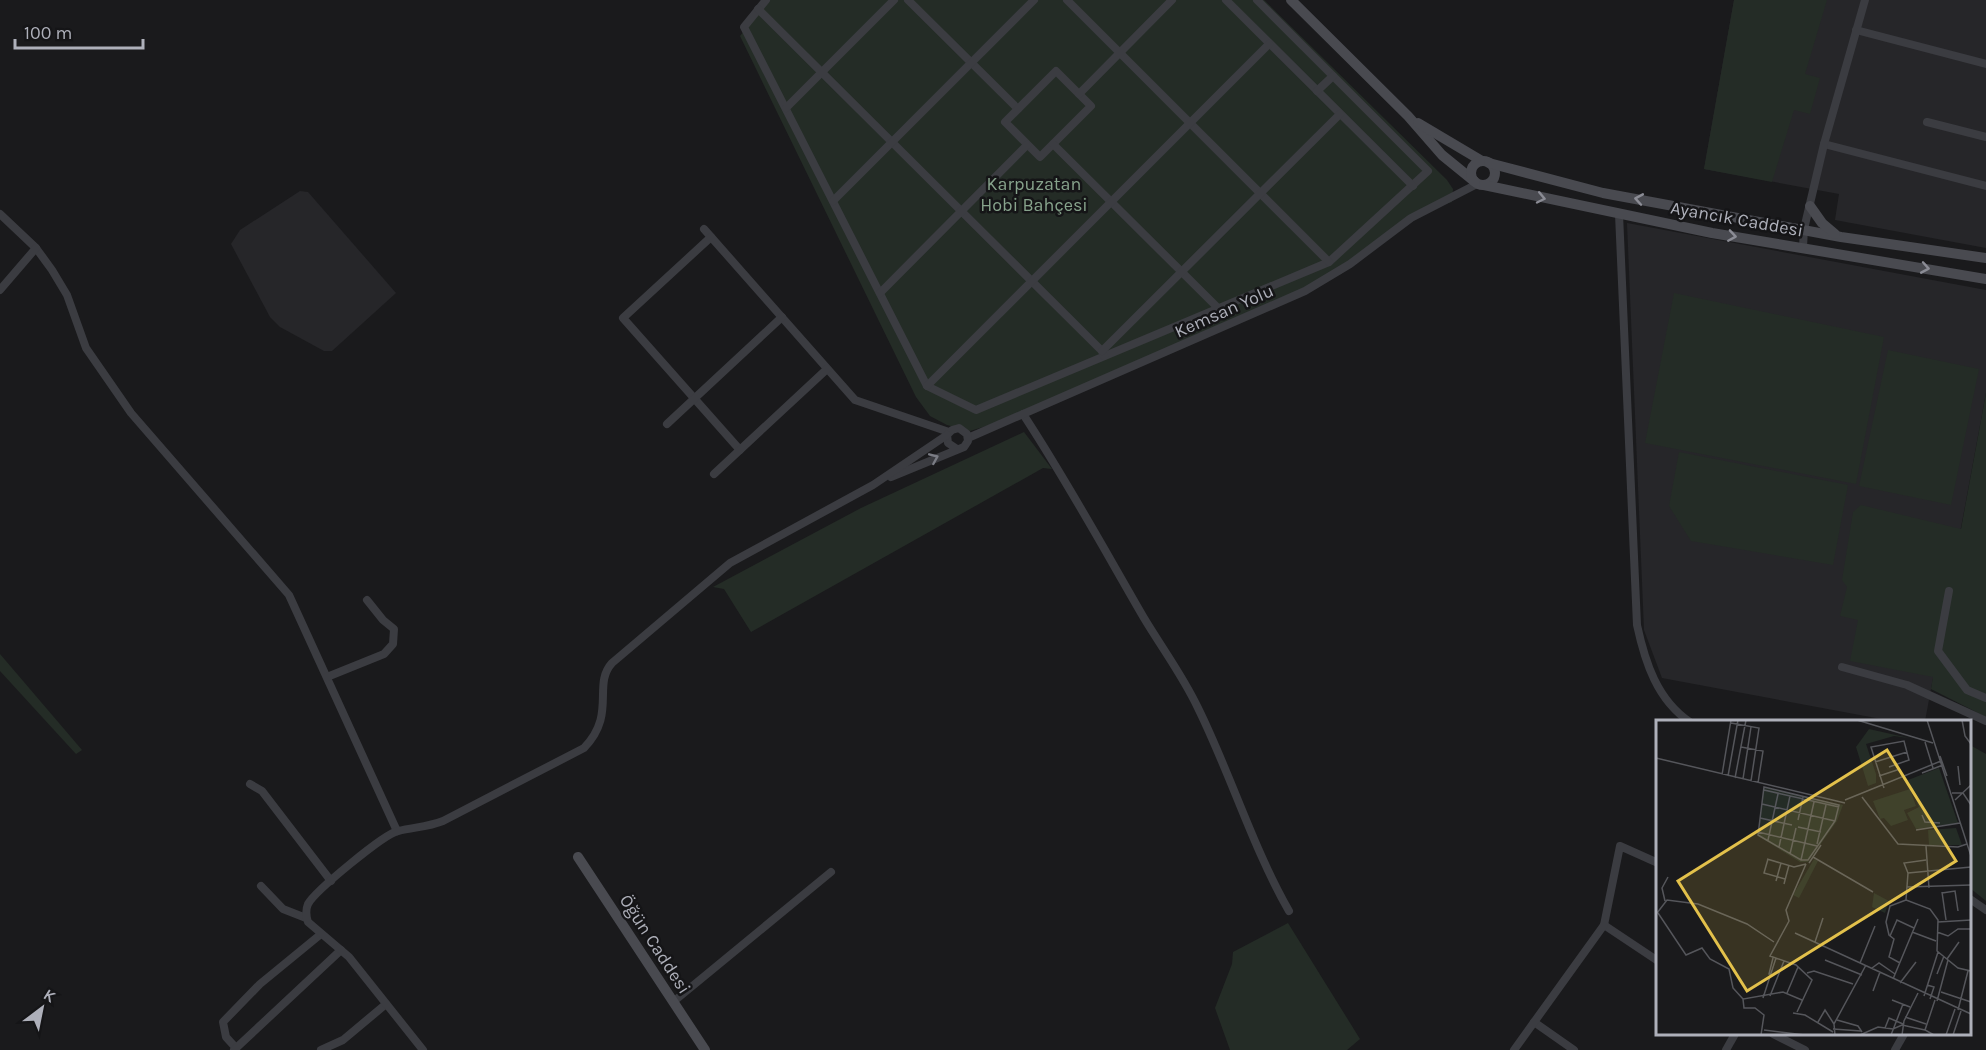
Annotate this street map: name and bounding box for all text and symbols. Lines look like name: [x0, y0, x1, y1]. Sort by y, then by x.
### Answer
scale bar: [15, 12, 142, 50]
text: 100 m: [24, 22, 72, 44]
park label: Karpuzatan Hobi Bahçesi: [980, 173, 1088, 216]
one-way arrow: [1536, 190, 1546, 203]
one-way arrow: [1634, 194, 1643, 206]
street label: Ayancık Caddesi: [1669, 196, 1805, 242]
one-way arrow: [1728, 229, 1737, 241]
one-way arrow: [1919, 261, 1929, 274]
street label: Kemsan Yolu: [1171, 279, 1277, 343]
one-way arrow: [928, 453, 939, 465]
inset map: [1656, 720, 1971, 1035]
street label: Öğün Caddesi: [615, 890, 695, 998]
north arrow: [12, 978, 72, 1038]
text: K: [40, 985, 60, 1007]

